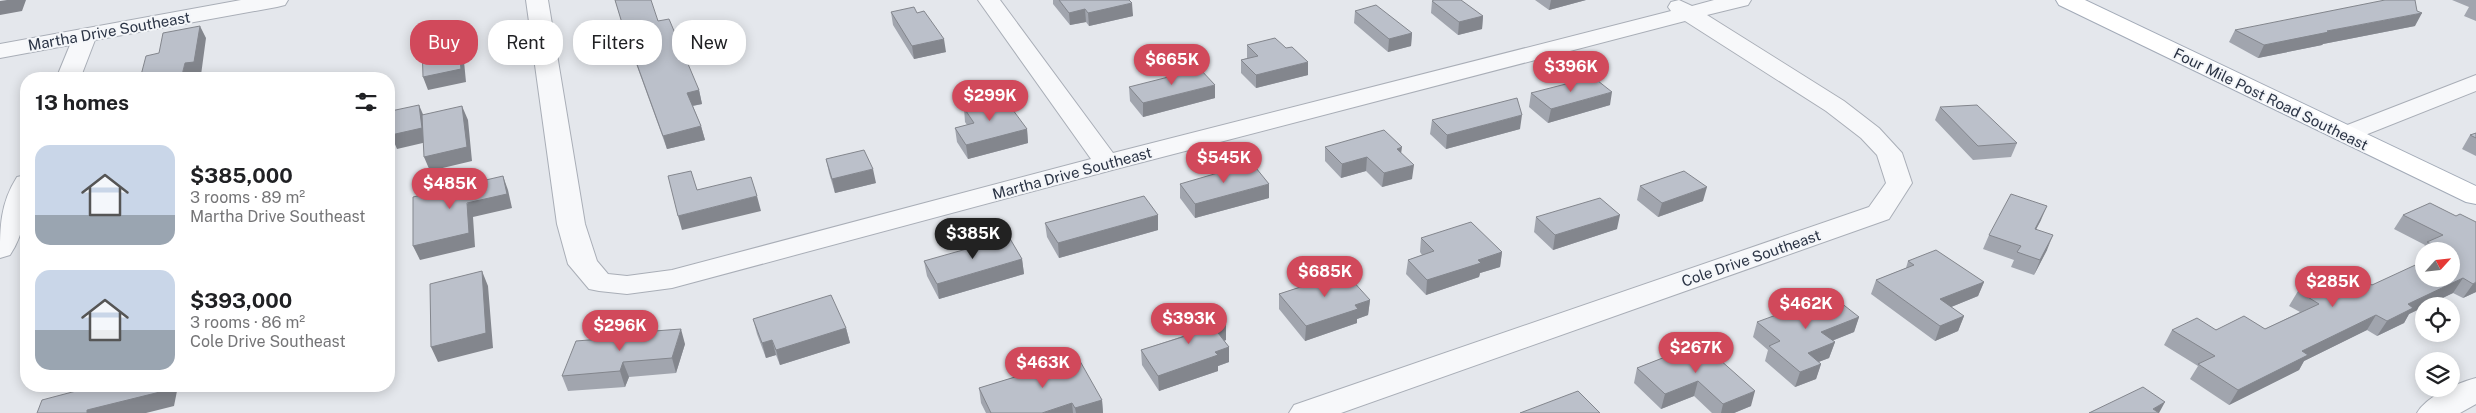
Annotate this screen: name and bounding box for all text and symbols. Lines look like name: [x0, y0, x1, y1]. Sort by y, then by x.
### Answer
street label: Martha Drive Southeast: [26, 8, 192, 54]
chip: Buy: [410, 20, 478, 65]
chip: Rent: [488, 20, 563, 65]
chip: Filters: [573, 20, 662, 65]
chip: New: [672, 20, 746, 65]
pin: $665K: [1137, 44, 1207, 86]
street label: Four Mile Post Road Southeast: [2171, 44, 2371, 154]
text: $665K: [1145, 50, 1199, 69]
pin: $396K: [1536, 51, 1606, 93]
text: $396K: [1544, 57, 1598, 76]
pin: $299K: [955, 80, 1025, 122]
text: $299K: [963, 86, 1017, 105]
icon: filters: [352, 88, 380, 116]
text: 13 homes: [35, 90, 129, 115]
pin: $545K: [1189, 142, 1259, 184]
street label: Martha Drive Southeast: [990, 143, 1154, 203]
text: $545K: [1197, 148, 1251, 167]
text: $385,000: [190, 163, 293, 188]
icon: home: [75, 165, 135, 225]
pin: $485K: [415, 168, 485, 210]
text: $485K: [423, 174, 477, 193]
text: 3 rooms · 89 m²: [190, 188, 305, 207]
text: Martha Drive Southeast: [190, 207, 366, 226]
pin: $385K: [938, 218, 1008, 260]
text: $385K: [946, 224, 1000, 243]
street label: Cole Drive Southeast: [1679, 226, 1823, 290]
north arrow: [2415, 242, 2460, 288]
map controls: [2415, 242, 2460, 397]
pin: $685K: [1290, 256, 1360, 298]
text: $685K: [1298, 262, 1352, 281]
pin: $285K: [2298, 266, 2368, 308]
text: $285K: [2306, 272, 2360, 291]
text: $393,000: [190, 288, 292, 313]
pin: $462K: [1771, 288, 1841, 330]
icon: home: [75, 290, 135, 350]
text: $462K: [1779, 294, 1833, 313]
button: locate: [2415, 297, 2460, 342]
pin: $393K: [1154, 302, 1224, 345]
text: $393K: [1162, 309, 1216, 328]
pin: $296K: [585, 310, 655, 352]
text: 3 rooms · 86 m²: [190, 313, 305, 332]
text: $296K: [593, 316, 647, 335]
text: Cole Drive Southeast: [190, 332, 346, 351]
pin: $267K: [1661, 332, 1731, 374]
text: $267K: [1670, 338, 1722, 357]
pin: $463K: [1008, 346, 1078, 389]
button: layers: [2415, 352, 2460, 397]
text: $463K: [1016, 353, 1070, 372]

